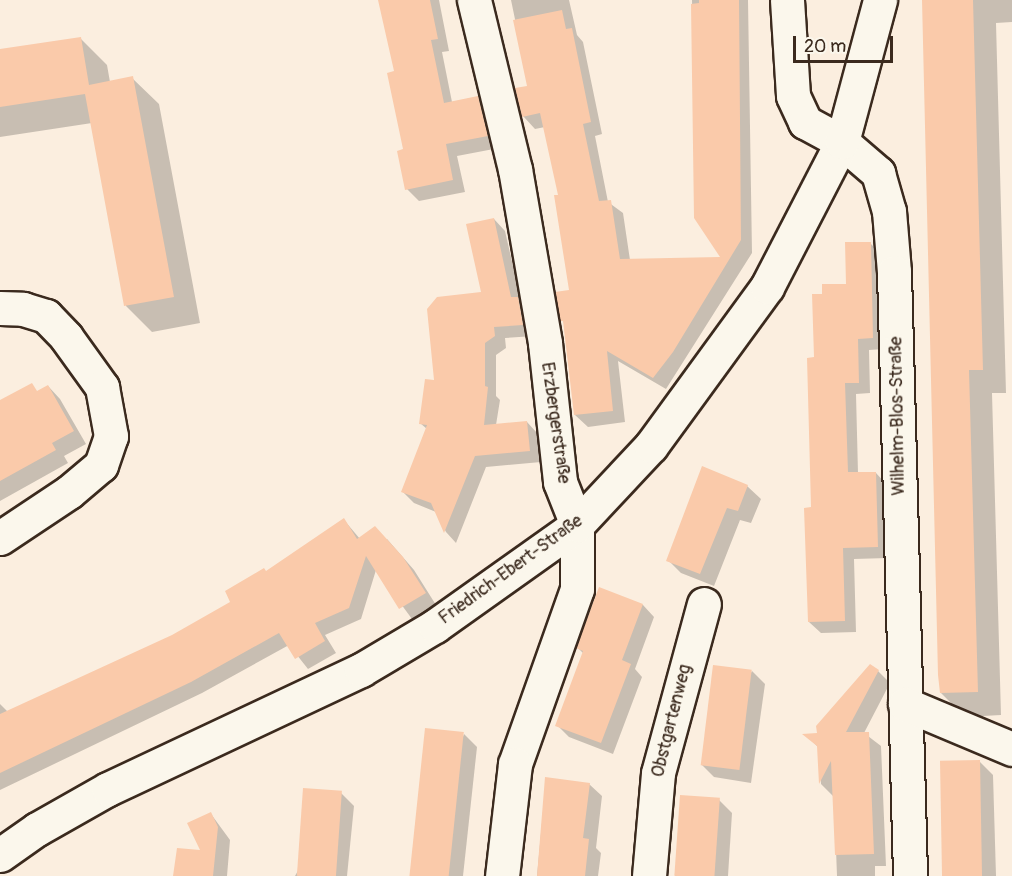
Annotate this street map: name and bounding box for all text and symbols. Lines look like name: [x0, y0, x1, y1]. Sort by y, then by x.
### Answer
scale bar: [796, 24, 896, 62]
text: 20 m: [804, 35, 846, 58]
street label: Wilhelm-Blos-Straße: [886, 336, 910, 496]
street label: Erzbergerstraße: [536, 361, 574, 485]
street label: Friedrich-Ebert-Straße: [435, 511, 587, 629]
street label: Obstgartenweg: [648, 662, 696, 780]

